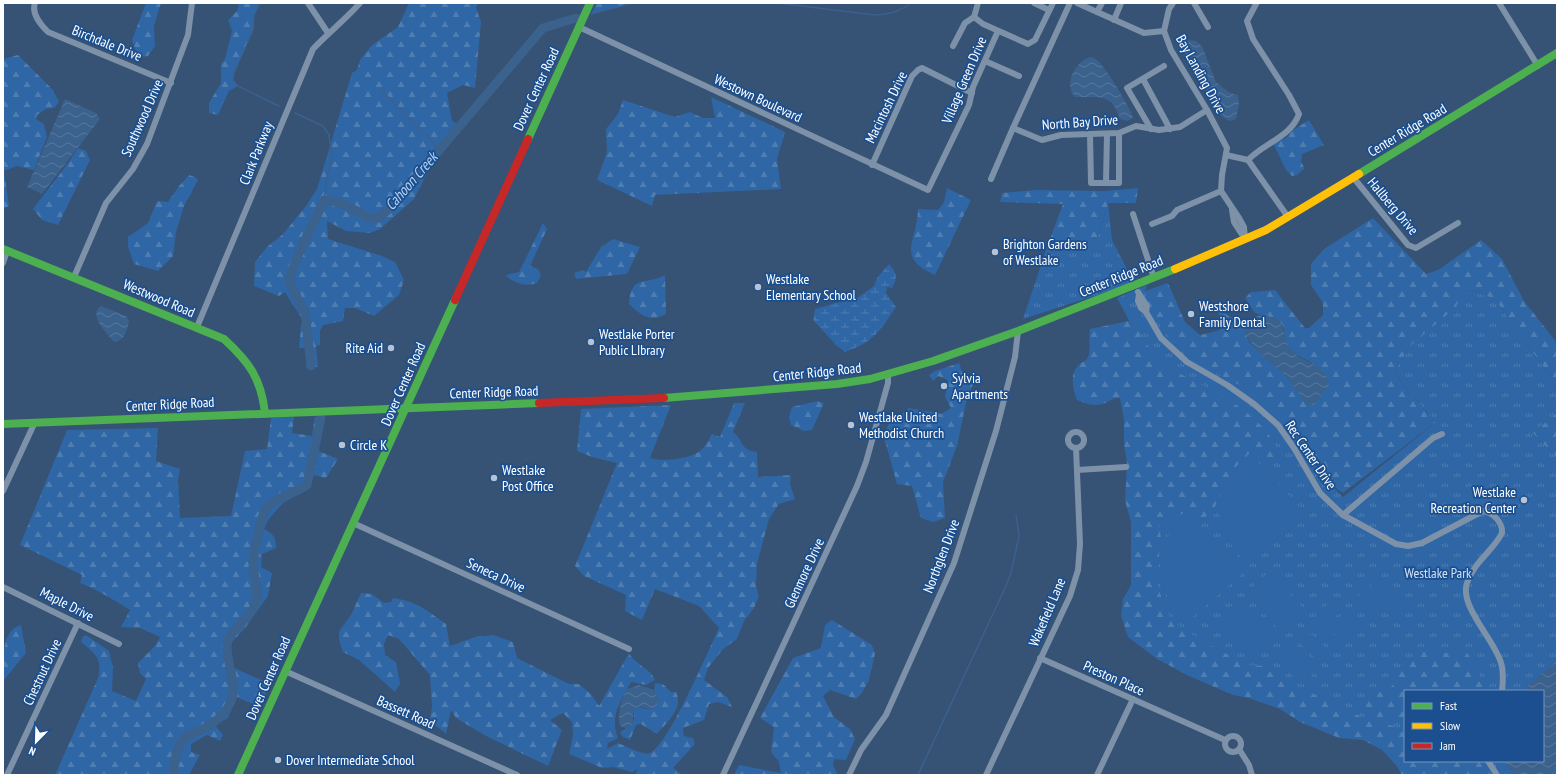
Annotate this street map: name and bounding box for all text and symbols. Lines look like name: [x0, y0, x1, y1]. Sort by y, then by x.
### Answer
street label: Birchdale Drive: [69, 21, 145, 65]
street label: Bay Landing Drive: [1172, 32, 1230, 117]
street label: Village Green Drive: [937, 33, 991, 127]
street label: Dover Center Road: [509, 45, 563, 133]
street label: Macintosh Drive: [861, 68, 911, 146]
street label: Westown Boulevard: [711, 70, 805, 126]
street label: Southwood Drive: [117, 76, 167, 159]
street label: Center Ridge Road: [1364, 99, 1450, 161]
street label: North Bay Drive: [1041, 110, 1119, 134]
street label: Clark Parkway: [235, 118, 277, 187]
water label: Cahoon Creek: [381, 146, 443, 214]
street label: Hallberg Drive: [1364, 173, 1422, 239]
place label: Brighton Gardens of Westlake: [1003, 235, 1087, 269]
marker: Brighton Gardens of Westlake: [990, 247, 1000, 257]
street label: Center Ridge Road: [1076, 251, 1166, 301]
place label: Westlake Elementary School: [766, 270, 856, 304]
street label: Westwood Road: [120, 275, 198, 321]
marker: Westlake Elementary School: [753, 282, 763, 292]
place label: Westshore Family Dental: [1199, 297, 1266, 331]
marker: Westshore Family Dental: [1186, 309, 1196, 319]
place label: Westlake Porter Public LIbrary: [599, 325, 675, 359]
marker: Westlake Porter Public LIbrary: [586, 337, 596, 347]
place label: Rite Aid: [345, 339, 383, 357]
street label: Dover Center Road: [377, 339, 429, 429]
marker: Rite Aid: [386, 343, 396, 353]
street label: Center Ridge Road: [772, 358, 862, 386]
place label: Sylvia Apartments: [952, 369, 1008, 403]
street label: Center Ridge Road: [449, 381, 539, 403]
marker: Sylvia Apartments: [939, 381, 949, 391]
street label: Center Ridge Road: [125, 393, 215, 415]
place label: Westlake United Methodist Church: [859, 408, 944, 442]
street label: Rec Center Drive: [1281, 417, 1341, 493]
marker: Westlake United Methodist Church: [846, 420, 856, 430]
place label: Circle K: [350, 436, 387, 454]
marker: Circle K: [337, 440, 347, 450]
place label: Westlake Post Office: [502, 461, 554, 495]
marker: Westlake Post Office: [489, 473, 499, 483]
place label: Westlake Recreation Center: [1431, 483, 1516, 517]
marker: Westlake Recreation Center: [1519, 495, 1529, 505]
street label: Northglen Drive: [919, 516, 963, 595]
street label: Glenmore Drive: [780, 535, 828, 611]
street label: Seneca Drive: [464, 554, 528, 596]
park label: Westlake Park: [1405, 564, 1472, 582]
street label: Wakefield Lane: [1024, 575, 1070, 649]
street label: Maple Drive: [37, 583, 97, 625]
street label: Dover Center Road: [242, 633, 294, 723]
street label: Chestnut Drive: [19, 636, 65, 708]
street label: Preston Place: [1081, 657, 1147, 700]
legend: [1404, 690, 1544, 762]
street label: Bassett Road: [374, 691, 438, 733]
text: Fast: [1440, 698, 1458, 713]
text: Slow: [1440, 718, 1461, 733]
north arrow: [16, 722, 56, 762]
text: Jam: [1439, 738, 1456, 753]
text: N: [27, 744, 38, 759]
place label: Dover Intermediate School: [286, 751, 415, 769]
marker: Dover Intermediate School: [273, 755, 283, 765]

